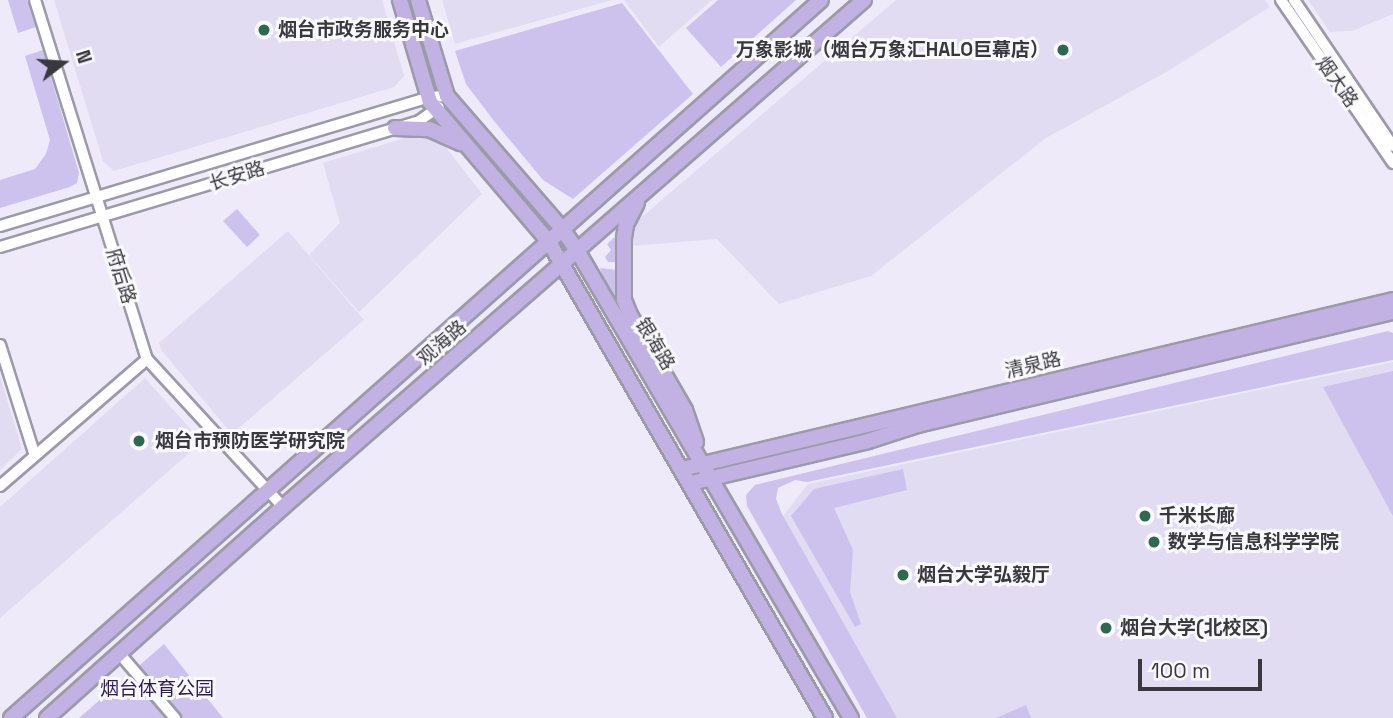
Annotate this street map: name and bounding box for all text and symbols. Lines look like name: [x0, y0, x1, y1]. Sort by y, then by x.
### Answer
place label: 烟台市政务服务中心: [278, 19, 449, 41]
marker: 烟台市政务服务中心: [256, 22, 272, 38]
north arrow: [28, 28, 98, 98]
place label: 万象影城（烟台万象汇HALO巨幕店）: [736, 39, 1049, 61]
marker: 万象影城（烟台万象汇HALO巨幕店）: [1055, 42, 1071, 58]
text: N: [70, 47, 97, 66]
street label: 烟大路: [1311, 52, 1363, 112]
street label: 长安路: [206, 157, 268, 195]
street label: 府后路: [102, 245, 140, 307]
street label: 银海路: [631, 314, 679, 374]
street label: 观海路: [413, 316, 471, 370]
street label: 清泉路: [1003, 347, 1063, 383]
place label: 烟台市预防医学研究院: [155, 430, 345, 452]
marker: 烟台市预防医学研究院: [129, 431, 149, 451]
place label: 千米长廊: [1159, 505, 1235, 527]
marker: 千米长廊: [1137, 508, 1153, 524]
place label: 数学与信息科学学院: [1168, 531, 1339, 553]
marker: 数学与信息科学学院: [1146, 534, 1162, 550]
place label: 烟台大学弘毅厅: [917, 564, 1050, 586]
marker: 烟台大学弘毅厅: [895, 567, 911, 583]
place label: 烟台大学(北校区): [1120, 617, 1268, 639]
marker: 烟台大学(北校区): [1098, 620, 1114, 636]
scale bar: [1141, 644, 1265, 688]
text: 100 m: [1151, 657, 1210, 684]
park label: 烟台体育公园: [100, 678, 214, 700]

